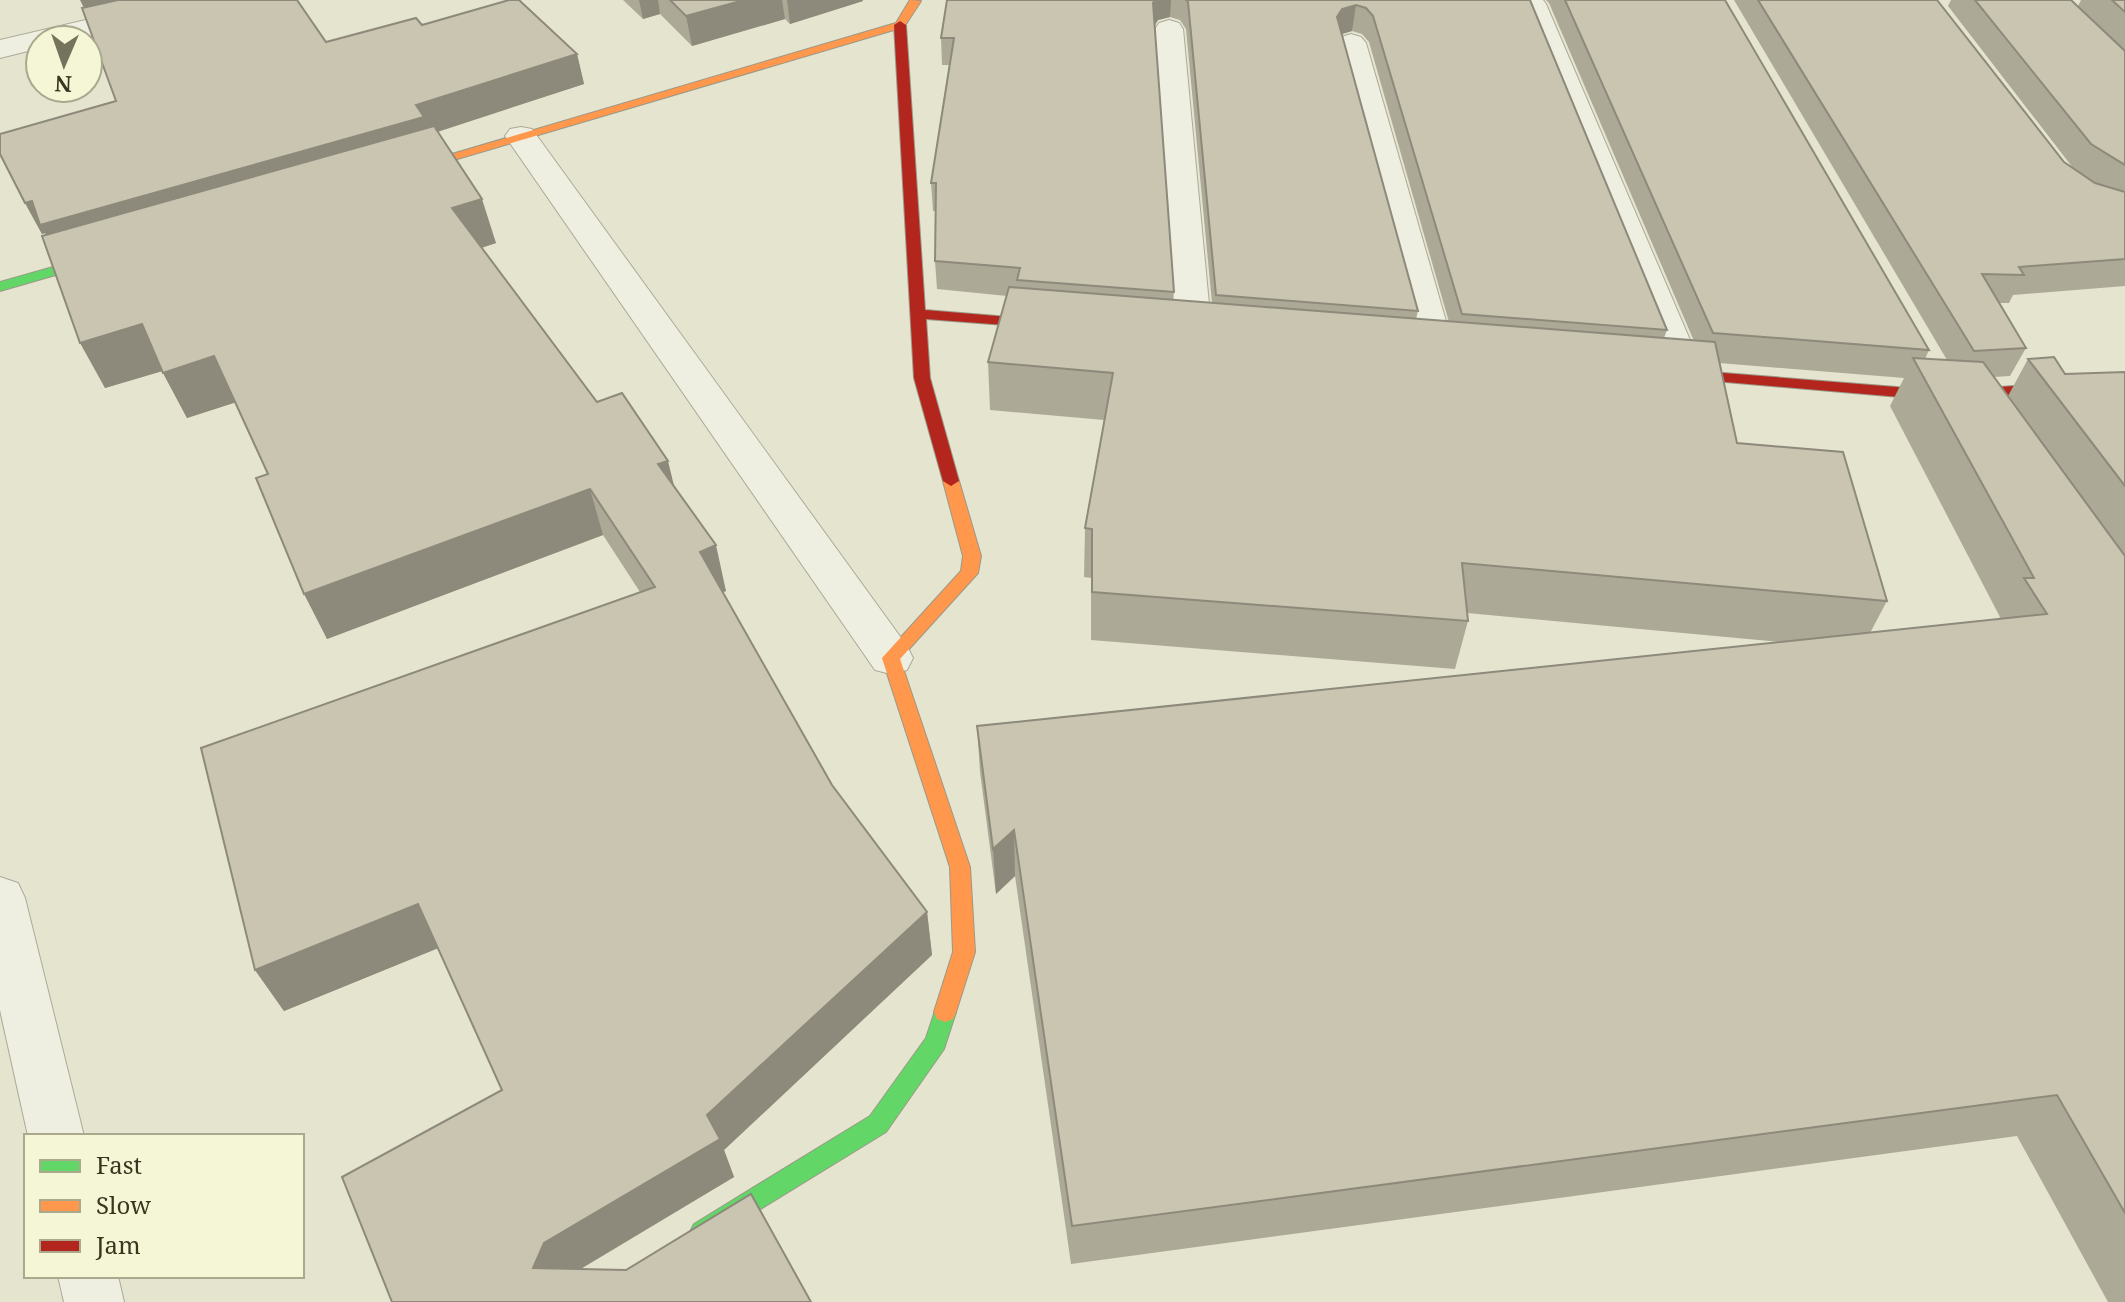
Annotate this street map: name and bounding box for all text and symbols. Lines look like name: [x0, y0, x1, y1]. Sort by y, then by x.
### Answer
north arrow: [24, 24, 104, 104]
text: N: [54, 70, 72, 100]
legend: [24, 1134, 304, 1278]
text: Fast: [96, 1148, 142, 1181]
text: Slow: [96, 1188, 151, 1221]
text: Jam: [95, 1228, 141, 1261]

